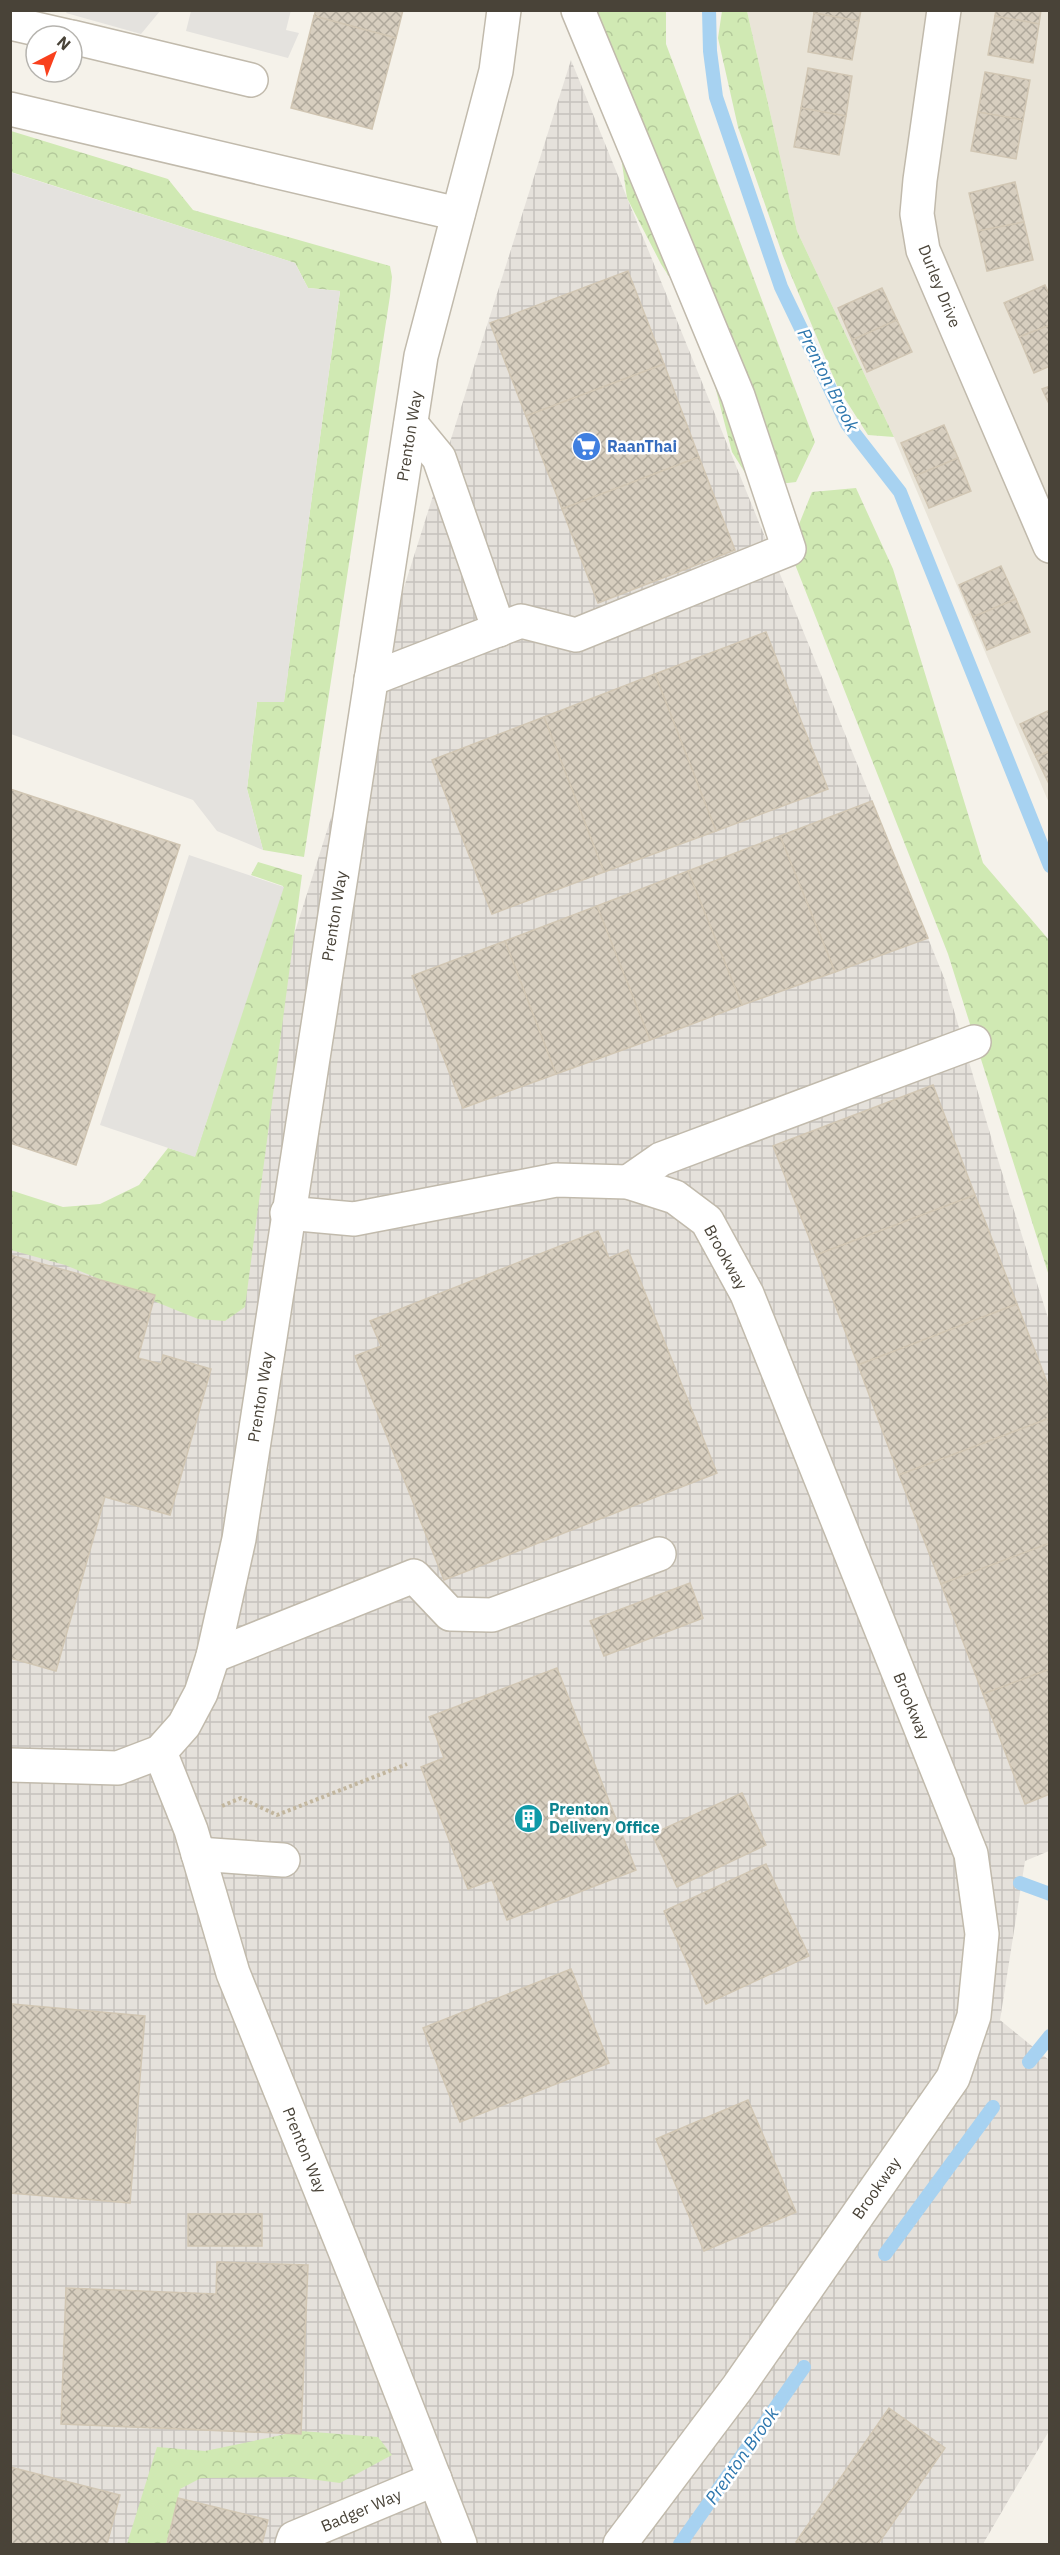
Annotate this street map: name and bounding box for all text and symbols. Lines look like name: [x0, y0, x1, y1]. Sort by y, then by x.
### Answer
north arrow: [24, 24, 84, 84]
text: N: [53, 32, 75, 54]
street label: Durley Drive: [914, 242, 966, 331]
water label: Prenton Brook: [793, 324, 865, 436]
street label: Prenton Way: [392, 389, 426, 483]
supermarket icon: RaanThai: [570, 430, 602, 462]
place label: RaanThai: [607, 436, 677, 456]
street label: Prenton Way: [317, 869, 351, 963]
street label: Brookway: [700, 1221, 752, 1293]
street label: Prenton Way: [243, 1350, 277, 1444]
street label: Brookway: [889, 1669, 935, 1743]
place label: Prenton Delivery Office: [549, 1799, 660, 1837]
building icon: Prenton Delivery Office: [512, 1802, 544, 1834]
street label: Prenton Way: [279, 2104, 331, 2196]
street label: Brookway: [847, 2153, 905, 2223]
water label: Prenton Brook: [700, 2402, 784, 2509]
street label: Badger Way: [318, 2484, 404, 2536]

